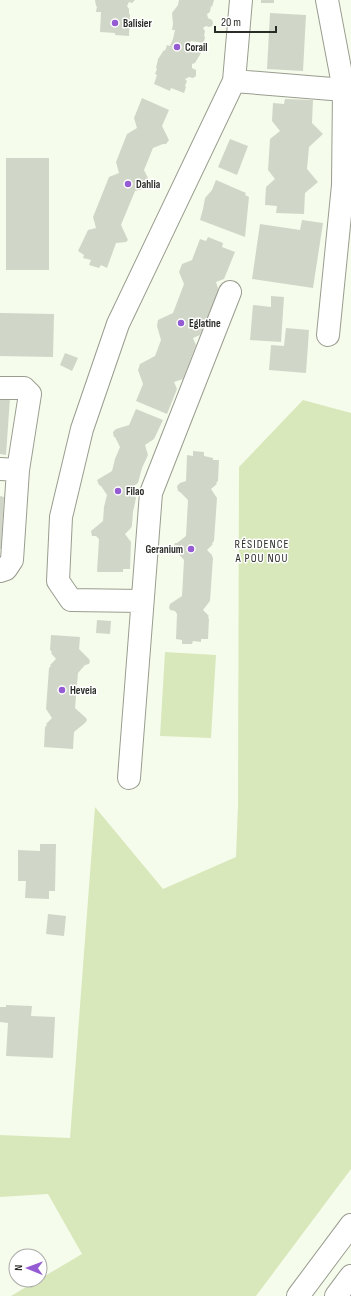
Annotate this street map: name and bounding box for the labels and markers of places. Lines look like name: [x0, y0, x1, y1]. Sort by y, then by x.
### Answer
place label: Balisier: [123, 17, 153, 30]
marker: Balisier: [110, 18, 120, 28]
place label: Corail: [185, 41, 208, 54]
marker: Corail: [172, 42, 182, 52]
place label: Dahlia: [136, 178, 161, 191]
marker: Dahlia: [123, 179, 133, 189]
place label: Eglatine: [189, 317, 221, 330]
marker: Eglatine: [176, 318, 186, 328]
place label: Filao: [126, 485, 145, 498]
marker: Filao: [113, 486, 123, 496]
place label: Geranium: [146, 543, 183, 556]
marker: Geranium: [186, 544, 196, 554]
place label: Heveia: [70, 684, 97, 697]
marker: Heveia: [57, 685, 67, 695]

